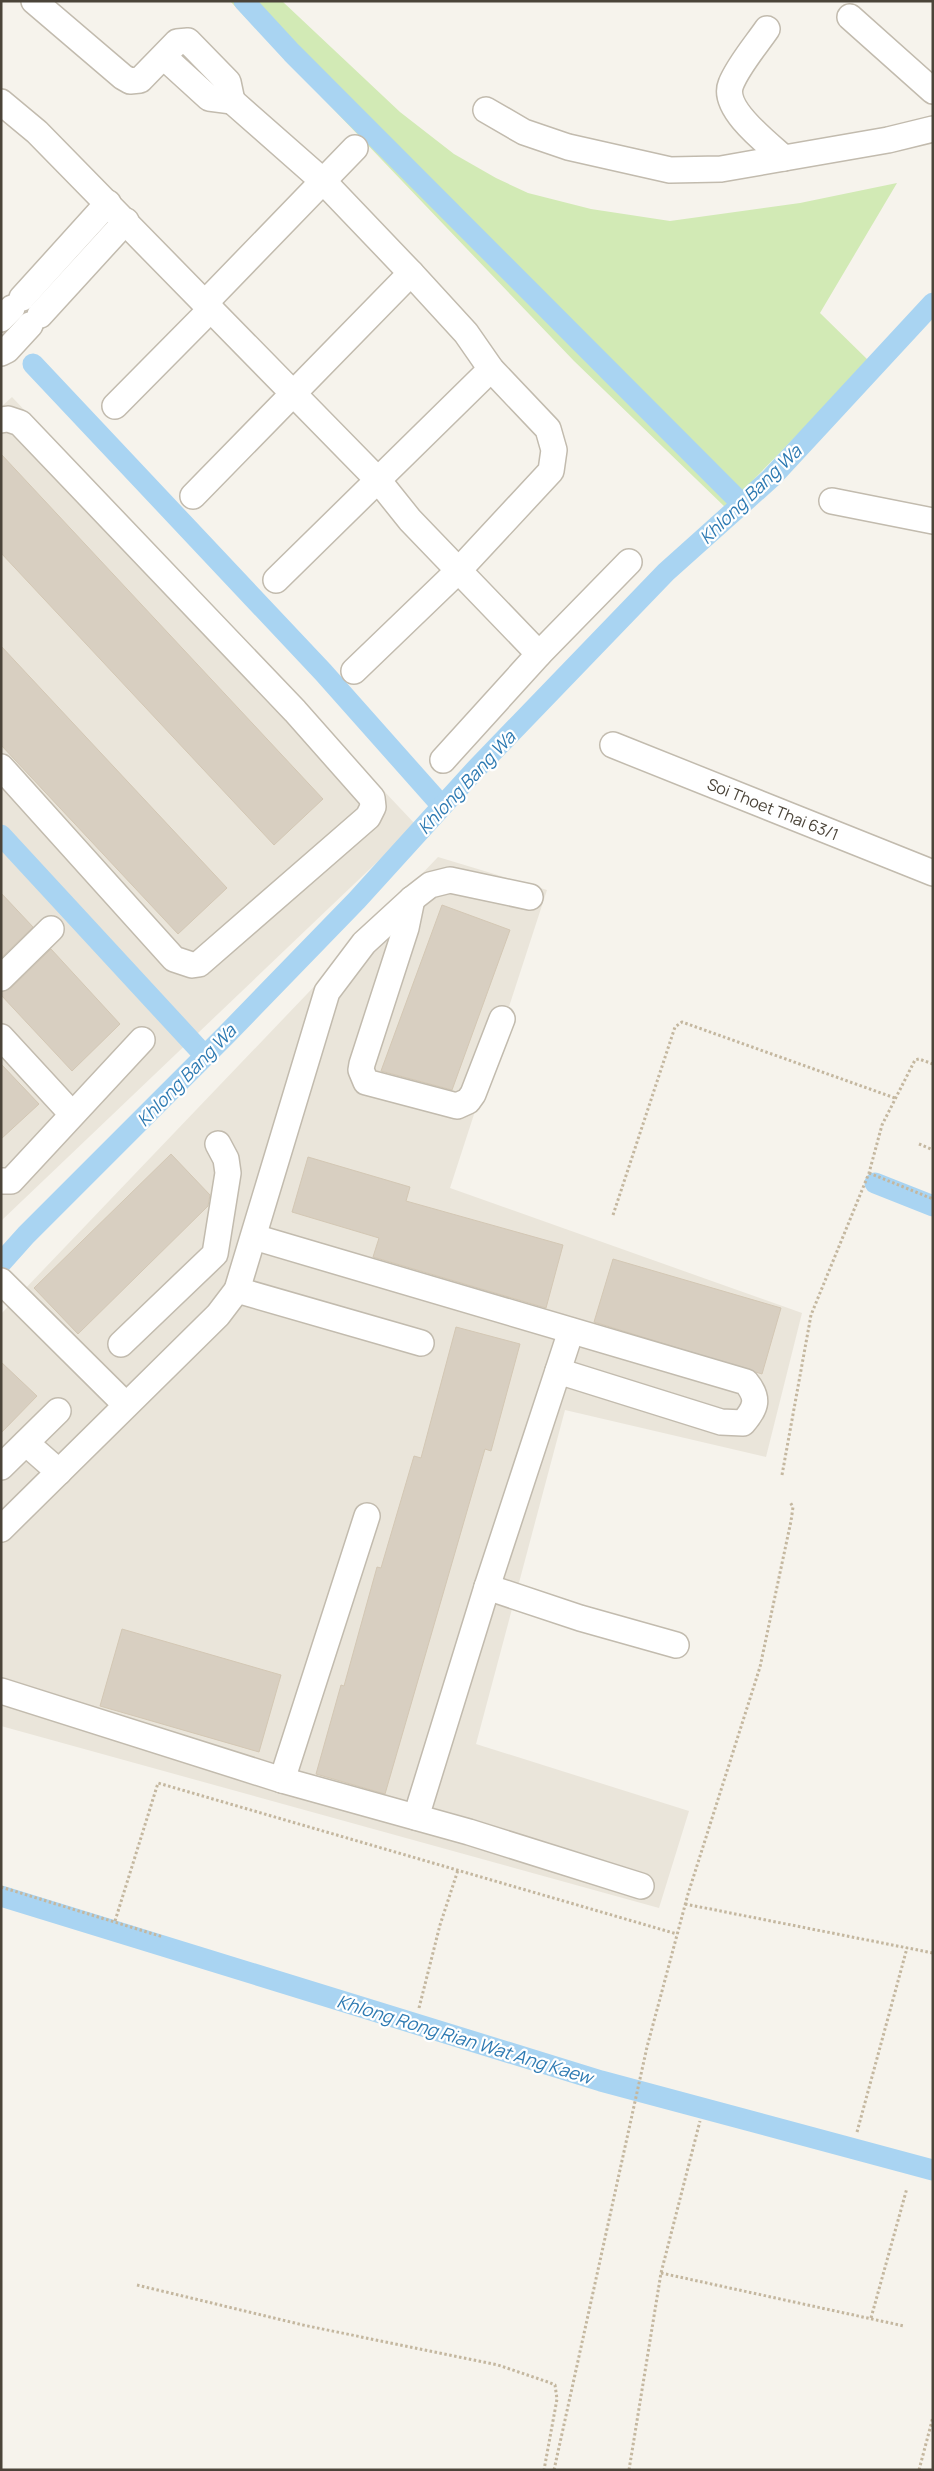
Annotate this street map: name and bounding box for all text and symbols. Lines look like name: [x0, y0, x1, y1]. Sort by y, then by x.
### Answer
water label: Khlong Bang Wa: [694, 438, 807, 549]
water label: Khlong Bang Wa: [412, 724, 521, 839]
street label: Soi Thoet Thai 63/1: [704, 773, 842, 845]
water label: Khlong Bang Wa: [131, 1018, 242, 1131]
water label: Khlong Rong Rian Wat Ang Kaew: [334, 1989, 598, 2090]

